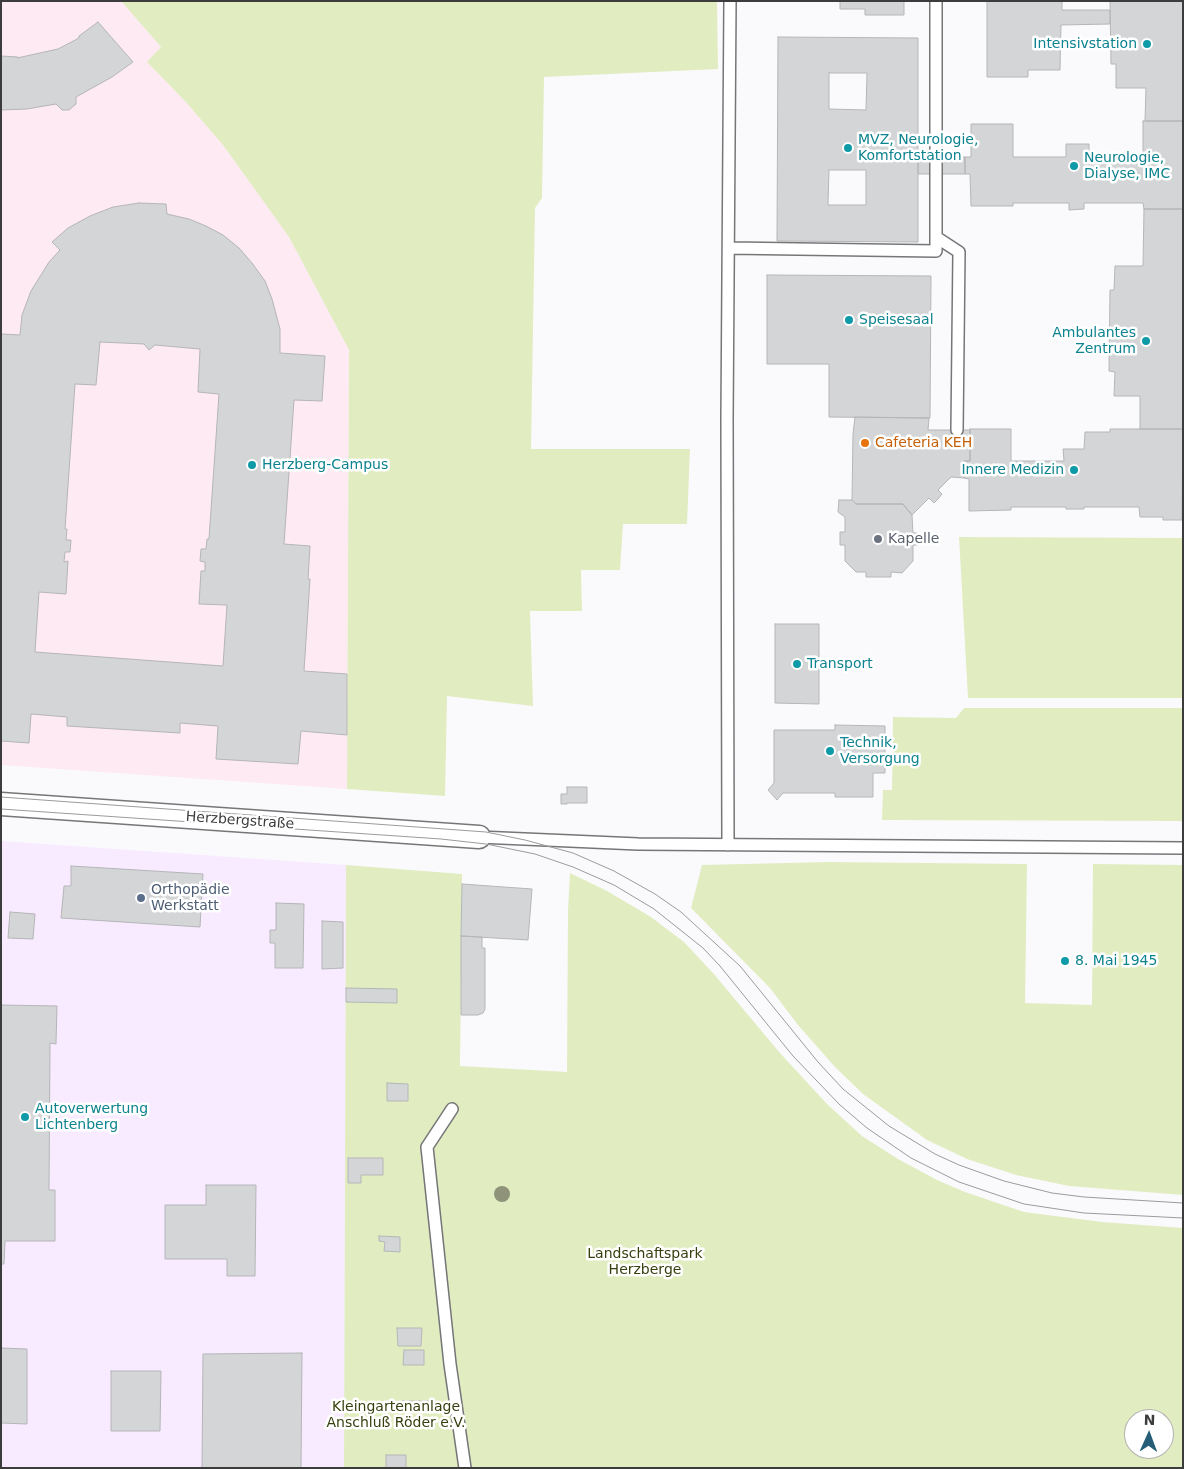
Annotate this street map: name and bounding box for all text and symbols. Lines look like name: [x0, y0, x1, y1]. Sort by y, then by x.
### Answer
place label: Intensivstation: [1033, 36, 1137, 52]
marker: Intensivstation: [1141, 38, 1153, 50]
place label: MVZ, Neurologie, Komfortstation: [858, 132, 978, 164]
marker: MVZ, Neurologie, Komfortstation: [842, 142, 854, 154]
place label: Neurologie, Dialyse, IMC: [1084, 150, 1170, 182]
marker: Neurologie, Dialyse, IMC: [1068, 160, 1080, 172]
place label: Speisesaal: [859, 312, 934, 328]
marker: Speisesaal: [843, 314, 855, 326]
place label: Ambulantes Zentrum: [1052, 325, 1136, 358]
marker: Ambulantes Zentrum: [1140, 335, 1152, 347]
place label: Cafeteria KEH: [875, 435, 972, 451]
marker: Cafeteria KEH: [859, 437, 871, 449]
place label: Herzberg-Campus: [262, 457, 388, 473]
marker: Herzberg-Campus: [246, 459, 258, 471]
place label: Innere Medizin: [961, 462, 1064, 478]
marker: Innere Medizin: [1068, 464, 1080, 476]
place label: Kapelle: [888, 531, 939, 547]
marker: Kapelle: [872, 533, 884, 545]
place label: Transport: [807, 656, 873, 672]
marker: Transport: [791, 658, 803, 670]
place label: Technik, Versorgung: [840, 735, 920, 768]
marker: Technik, Versorgung: [824, 745, 836, 757]
street label: Herzbergstraße: [185, 809, 295, 833]
place label: Orthopädie Werkstatt: [151, 882, 230, 914]
marker: Orthopädie Werkstatt: [135, 892, 147, 904]
place label: 8. Mai 1945: [1075, 953, 1157, 969]
marker: 8. Mai 1945: [1059, 955, 1071, 967]
place label: Autoverwertung Lichtenberg: [35, 1101, 148, 1134]
marker: Autoverwertung Lichtenberg: [19, 1111, 31, 1123]
park label: Landschaftspark Herzberge: [587, 1246, 703, 1278]
park label: Kleingartenanlage Anschluß Röder e.V.: [326, 1399, 466, 1431]
north arrow: [1124, 1409, 1174, 1459]
text: N: [1143, 1412, 1156, 1428]

